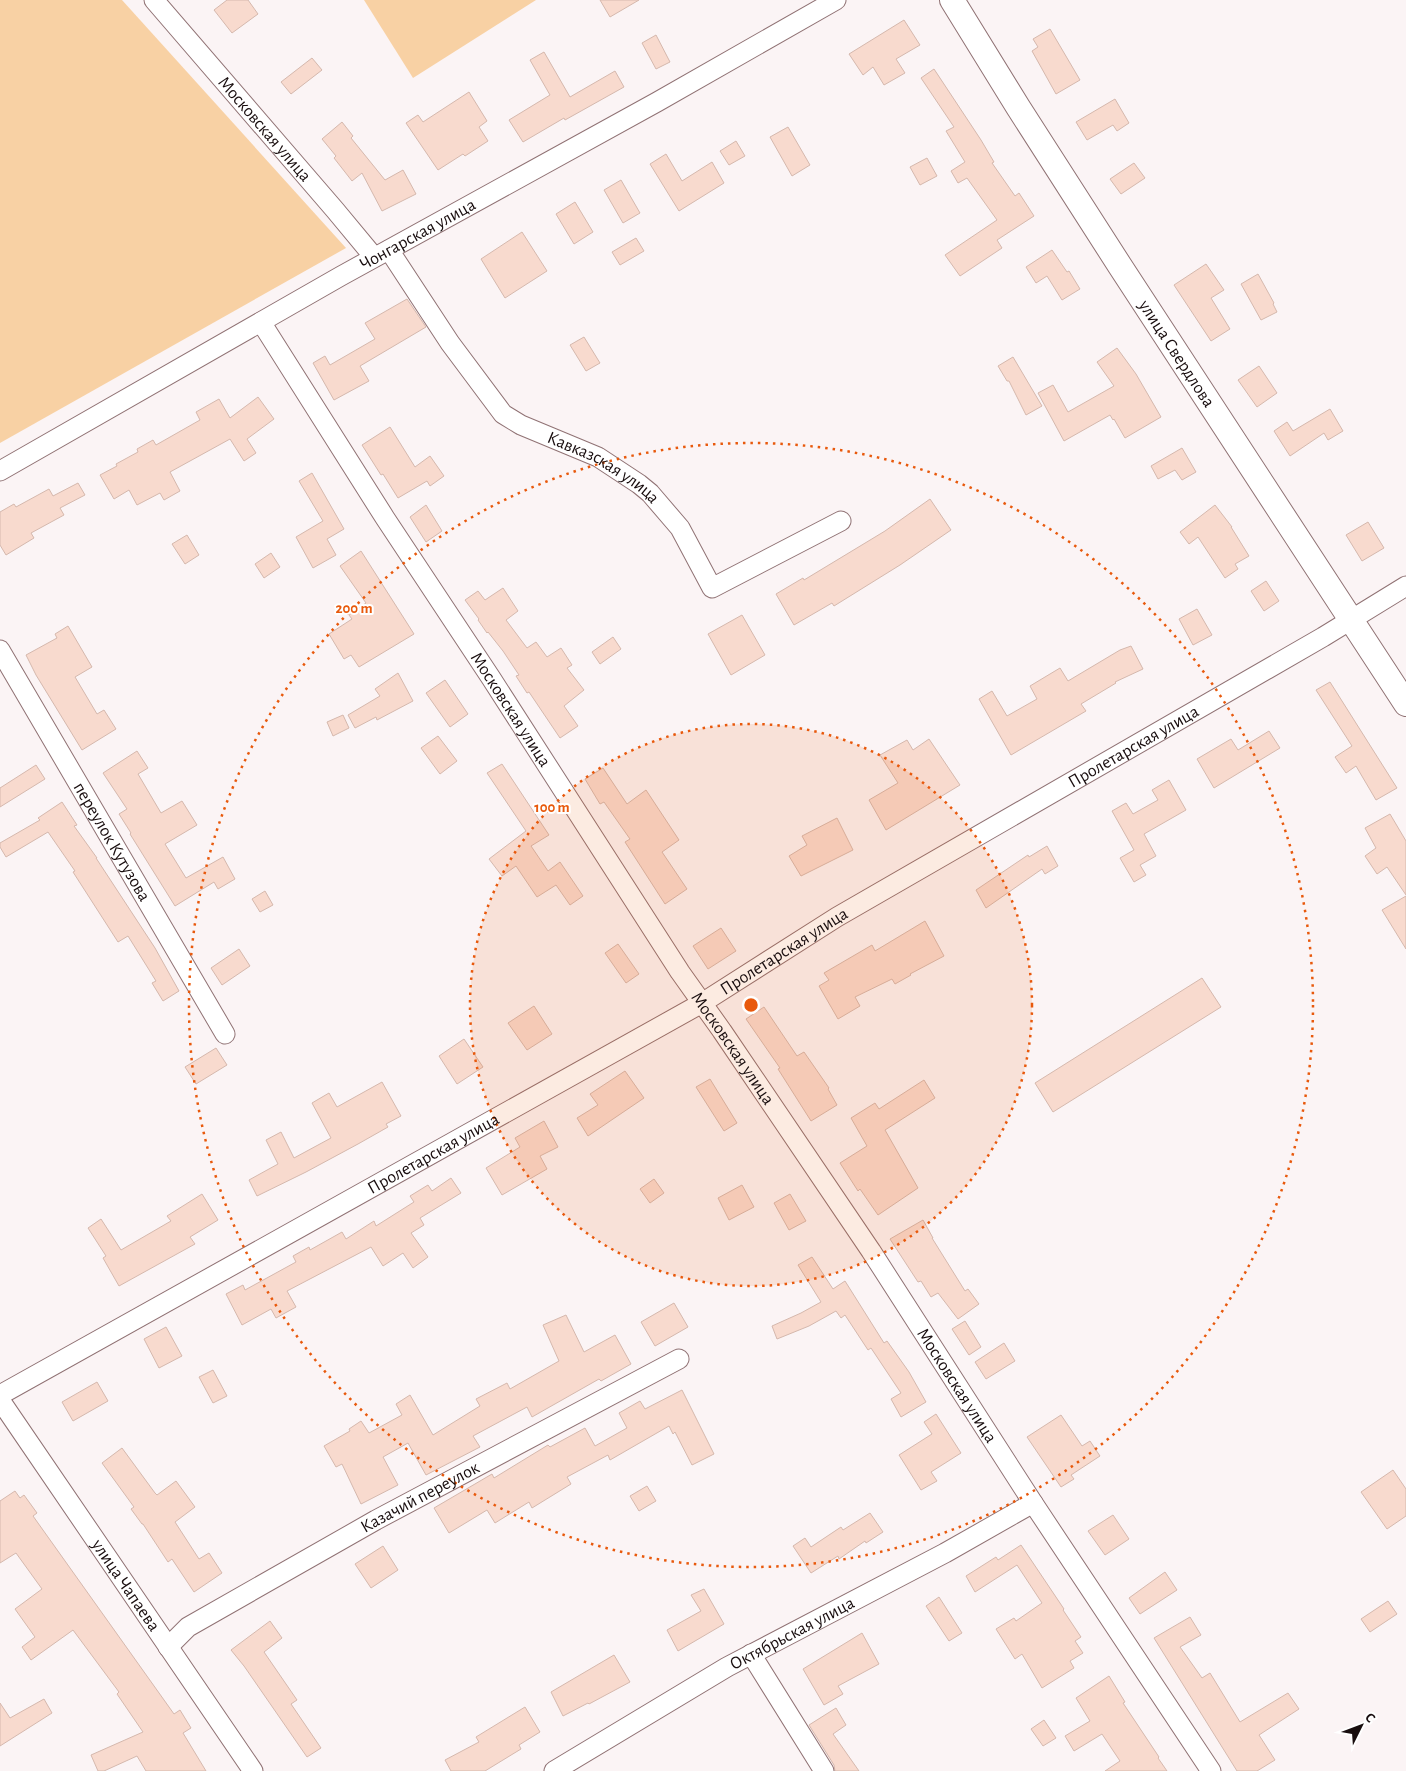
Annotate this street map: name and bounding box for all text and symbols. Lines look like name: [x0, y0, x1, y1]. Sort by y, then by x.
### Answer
street label: Московская улица: [214, 73, 314, 185]
street label: Чонгарская улица: [357, 196, 479, 274]
street label: улица Свердлова: [1134, 296, 1218, 411]
street label: Кавказская улица: [544, 429, 663, 507]
text: 200 m: [335, 601, 373, 616]
street label: Московская улица: [467, 649, 554, 770]
street label: Пролетарская улица: [1065, 703, 1202, 792]
street label: переулок Кутузова: [70, 779, 153, 905]
text: 100 m: [534, 800, 570, 815]
street label: Пролетарская улица: [717, 905, 851, 999]
street label: Московская улица: [687, 989, 777, 1108]
centre of rings: [742, 996, 760, 1014]
street label: Пролетарская улица: [365, 1110, 502, 1198]
street label: Московская улица: [913, 1325, 1000, 1446]
street label: Казачий переулок: [358, 1459, 483, 1537]
street label: улица Чапаева: [87, 1536, 163, 1635]
street label: Октябрьская улица: [727, 1594, 858, 1674]
north arrow: [1336, 1701, 1386, 1751]
text: С: [1362, 1710, 1378, 1726]

